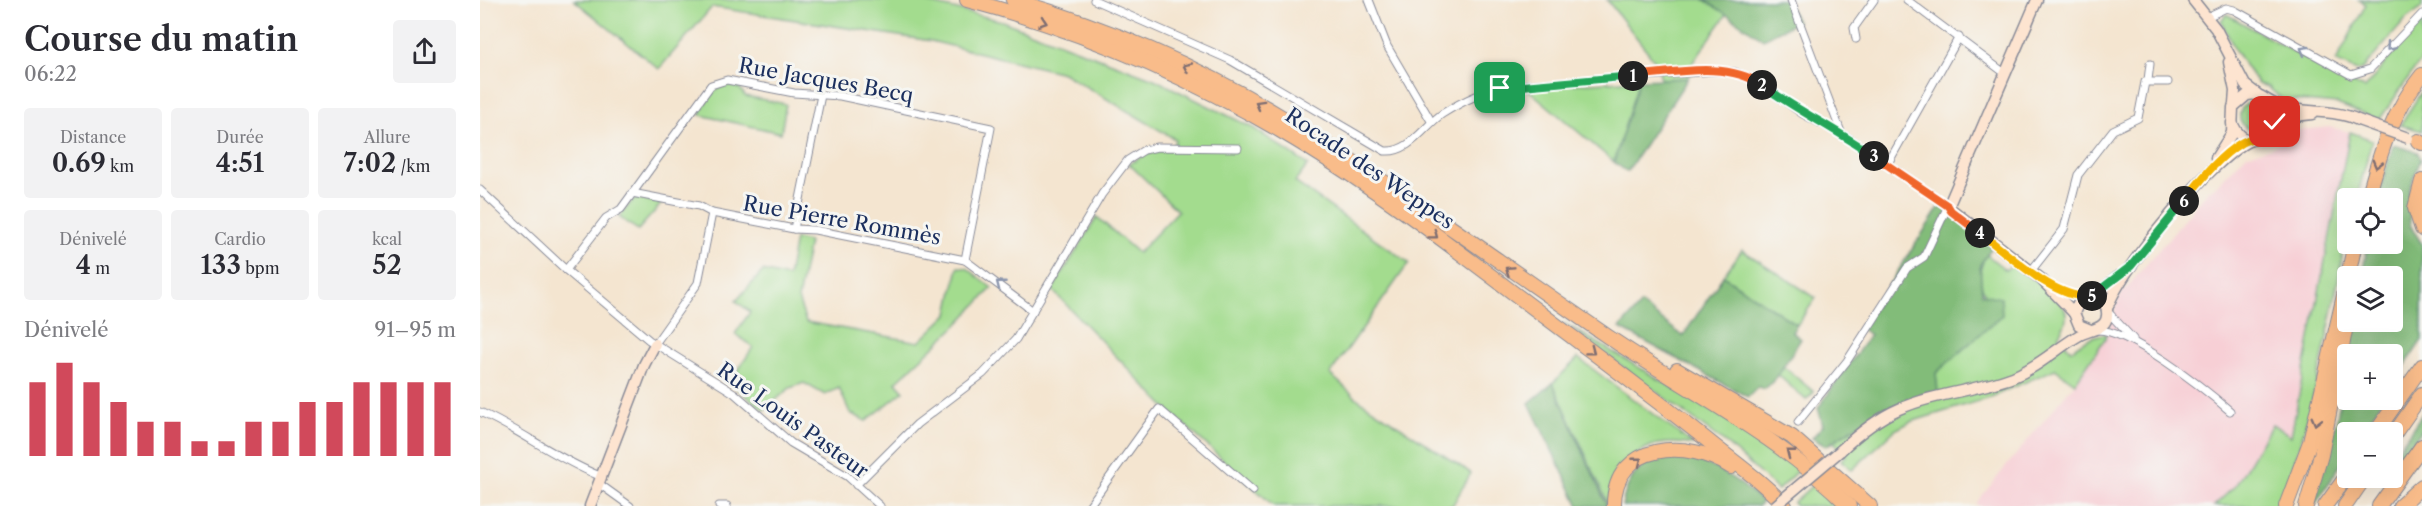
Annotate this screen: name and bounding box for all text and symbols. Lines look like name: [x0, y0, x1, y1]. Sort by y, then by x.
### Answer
one-way arrow: [1037, 15, 1048, 28]
text: Course du matin: [24, 19, 298, 60]
button: share: [393, 20, 456, 83]
one-way arrow: [2386, 40, 2397, 51]
one-way arrow: [2299, 46, 2310, 57]
street label: Rue Jacques Becq: [737, 52, 916, 108]
pin: 1: [1618, 61, 1648, 91]
text: 06:22: [24, 62, 77, 86]
pin: [1474, 62, 1525, 113]
one-way arrow: [1183, 63, 1194, 75]
text: 1: [1629, 66, 1637, 86]
pin: 2: [1747, 70, 1777, 100]
icon: arrive: [1483, 71, 1516, 104]
text: 2: [1757, 75, 1767, 95]
pin: [2249, 96, 2300, 147]
one-way arrow: [1255, 100, 1265, 111]
street label: Rocade des Weppes: [1281, 102, 1459, 234]
icon: check: [2258, 105, 2291, 138]
text: Distance: [60, 127, 126, 147]
text: Durée: [216, 127, 264, 147]
text: Allure: [364, 127, 410, 147]
pin: 3: [1859, 141, 1889, 171]
text: 3: [1869, 146, 1879, 166]
text: 0.69: [52, 147, 106, 179]
text: 4:51: [216, 147, 264, 179]
text: 7:02: [344, 147, 396, 179]
text: km: [106, 156, 134, 176]
text: /km: [396, 156, 430, 176]
one-way arrow: [2372, 158, 2384, 168]
pin: 6: [2169, 186, 2199, 216]
map controls: [2337, 188, 2403, 488]
button: locate: [2337, 188, 2403, 254]
street label: Rue Pierre Rommès: [741, 190, 943, 250]
text: 6: [2179, 191, 2189, 211]
pin: 4: [1965, 218, 1995, 248]
text: 4: [1975, 223, 1985, 243]
one-way arrow: [1427, 228, 1438, 239]
text: Dénivelé: [59, 229, 127, 249]
text: Cardio: [214, 229, 266, 249]
text: kcal: [372, 229, 402, 249]
text: 4: [76, 249, 91, 281]
text: 133: [200, 249, 241, 281]
text: 52: [372, 249, 402, 281]
text: m: [91, 258, 110, 278]
text: bpm: [241, 258, 280, 278]
one-way arrow: [1505, 265, 1515, 277]
button: layers: [2337, 266, 2403, 332]
one-way arrow: [995, 281, 1006, 292]
pin: 5: [2077, 281, 2107, 311]
text: 5: [2088, 286, 2096, 306]
text: Dénivelé: [24, 318, 108, 342]
text: 91–95 m: [374, 318, 456, 342]
one-way arrow: [1584, 344, 1595, 355]
button: +: [2337, 344, 2403, 410]
street label: Rue Louis Pasteur: [712, 357, 874, 483]
one-way arrow: [2310, 416, 2323, 426]
button: −: [2337, 422, 2403, 488]
one-way arrow: [1785, 450, 1796, 461]
one-way arrow: [1631, 457, 1642, 468]

